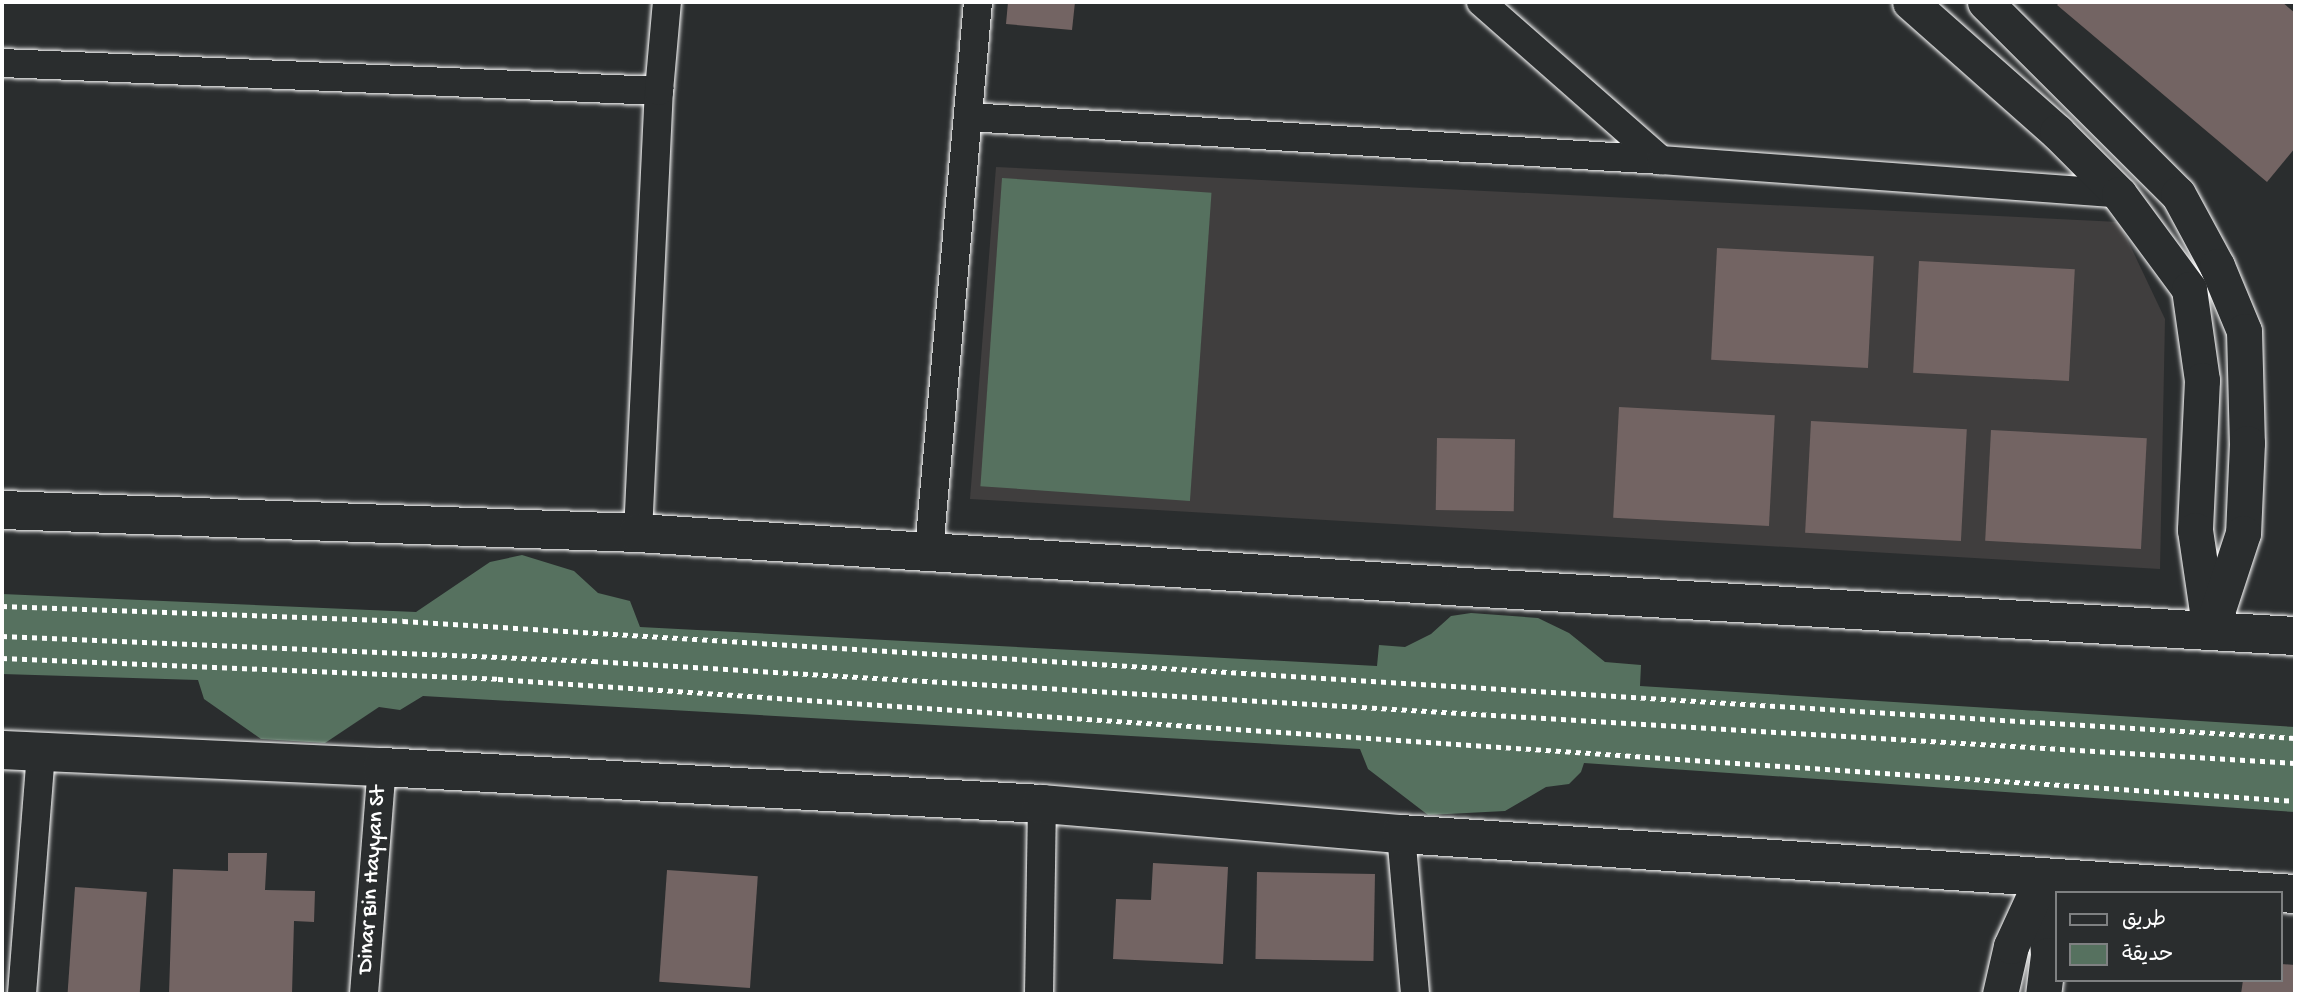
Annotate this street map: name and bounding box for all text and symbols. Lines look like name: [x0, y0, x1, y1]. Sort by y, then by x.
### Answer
street label: Dinar Bin Hayyan St: [353, 785, 393, 975]
legend: [2056, 891, 2283, 982]
text: طريق: [2122, 909, 2166, 934]
text: حديقة: [2122, 944, 2173, 969]

